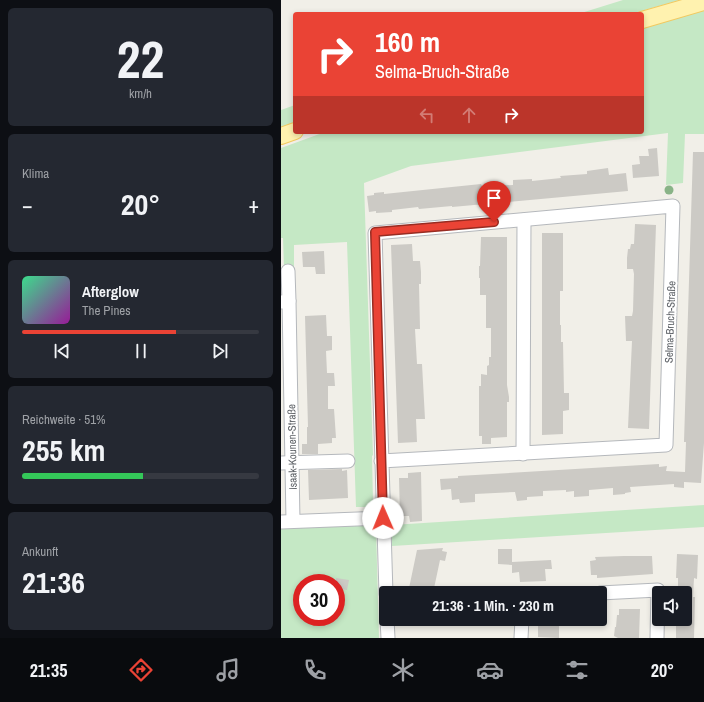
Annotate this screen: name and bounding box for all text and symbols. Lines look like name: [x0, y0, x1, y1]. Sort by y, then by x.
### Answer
text: 160 m: [375, 23, 440, 61]
text: 22: [117, 24, 164, 94]
icon: right: [309, 28, 361, 80]
text: Selma-Bruch-Straße: [375, 59, 510, 84]
text: km/h: [129, 85, 152, 102]
icon: left: [416, 104, 438, 126]
icon: ahead: [458, 104, 480, 126]
icon: right: [500, 104, 522, 126]
text: Klima: [22, 165, 49, 182]
pin: [477, 181, 511, 222]
text: 20°: [121, 184, 160, 224]
icon: arrive: [483, 187, 505, 209]
text: −: [22, 190, 33, 220]
text: +: [248, 190, 259, 220]
text: Afterglow: [82, 281, 139, 302]
street label: Selma-Bruch-Straße: [662, 281, 678, 363]
text: The Pines: [82, 302, 131, 319]
icon: previous: [51, 340, 73, 362]
icon: pause: [130, 340, 152, 362]
icon: next: [209, 340, 231, 362]
street label: Isaak-Kounen-Straße: [284, 404, 300, 490]
text: Reichweite · 51%: [22, 411, 106, 428]
text: 255 km: [22, 430, 105, 470]
position arrow: [362, 497, 404, 539]
text: Ankunft: [22, 543, 58, 560]
text: 21:36: [22, 562, 85, 602]
speed limit sign: 30: [293, 574, 345, 626]
map controls: [652, 586, 692, 626]
button: sound: [652, 586, 692, 626]
text: 21:36 · 1 Min. · 230 m: [432, 595, 554, 616]
icon: directions: [127, 656, 155, 684]
icon: music: [214, 656, 242, 684]
icon: phone: [301, 656, 329, 684]
icon: climate: [389, 656, 417, 684]
icon: car: [476, 656, 504, 684]
icon: filters: [563, 656, 591, 684]
text: 21:35: [30, 658, 67, 683]
text: 20°: [651, 658, 674, 683]

